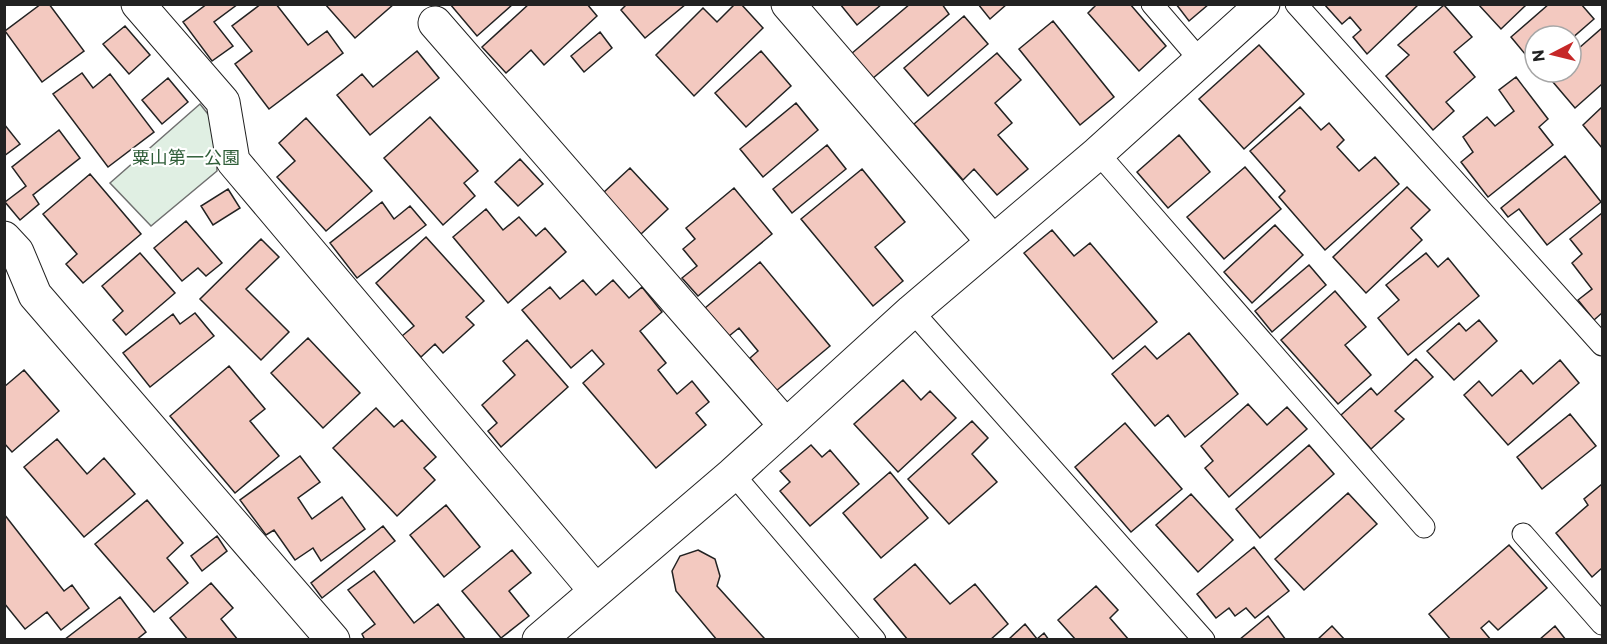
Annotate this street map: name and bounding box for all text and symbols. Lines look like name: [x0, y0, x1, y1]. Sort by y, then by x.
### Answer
north arrow: [1523, 24, 1583, 84]
text: N: [1527, 49, 1548, 63]
park label: 粟山第一公園: [132, 146, 240, 168]

